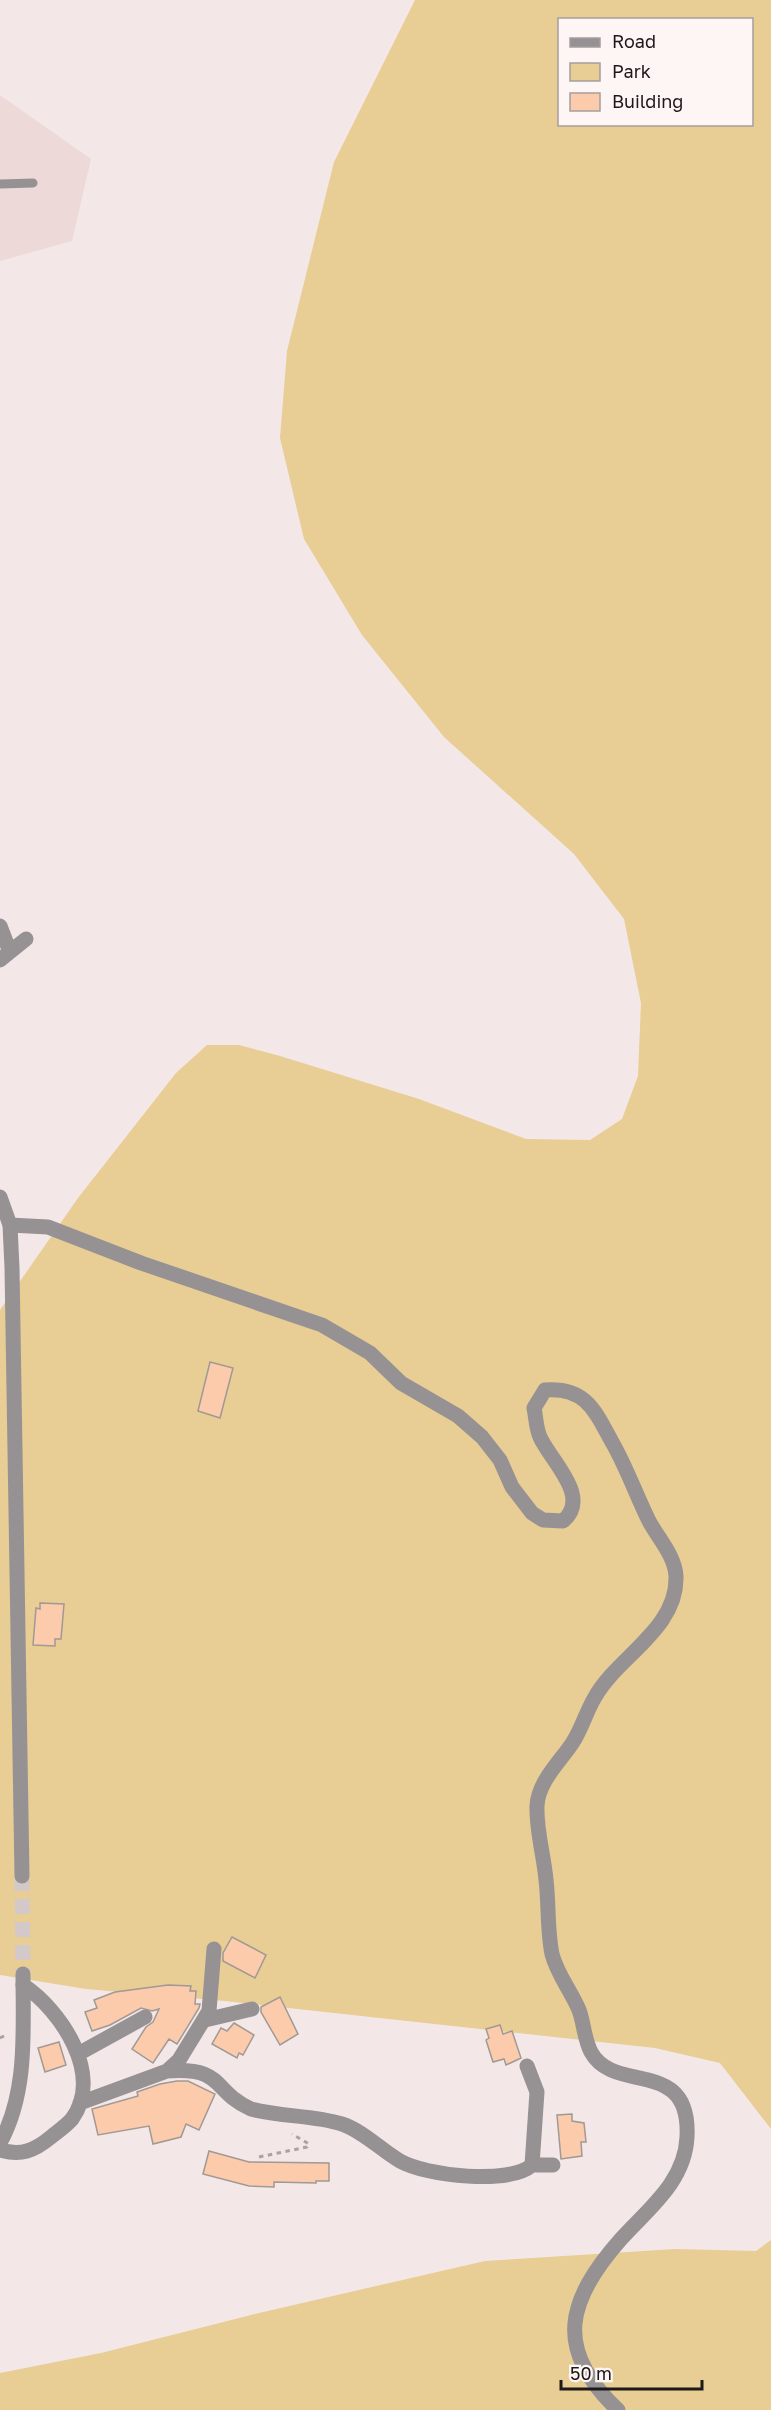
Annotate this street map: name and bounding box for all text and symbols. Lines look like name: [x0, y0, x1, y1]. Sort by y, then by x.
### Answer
legend: [558, 18, 753, 126]
text: Road: [612, 30, 656, 52]
text: Park: [612, 60, 651, 82]
text: Building: [612, 90, 683, 112]
scale bar: [561, 2353, 702, 2391]
text: 50 m: [570, 2362, 612, 2384]

